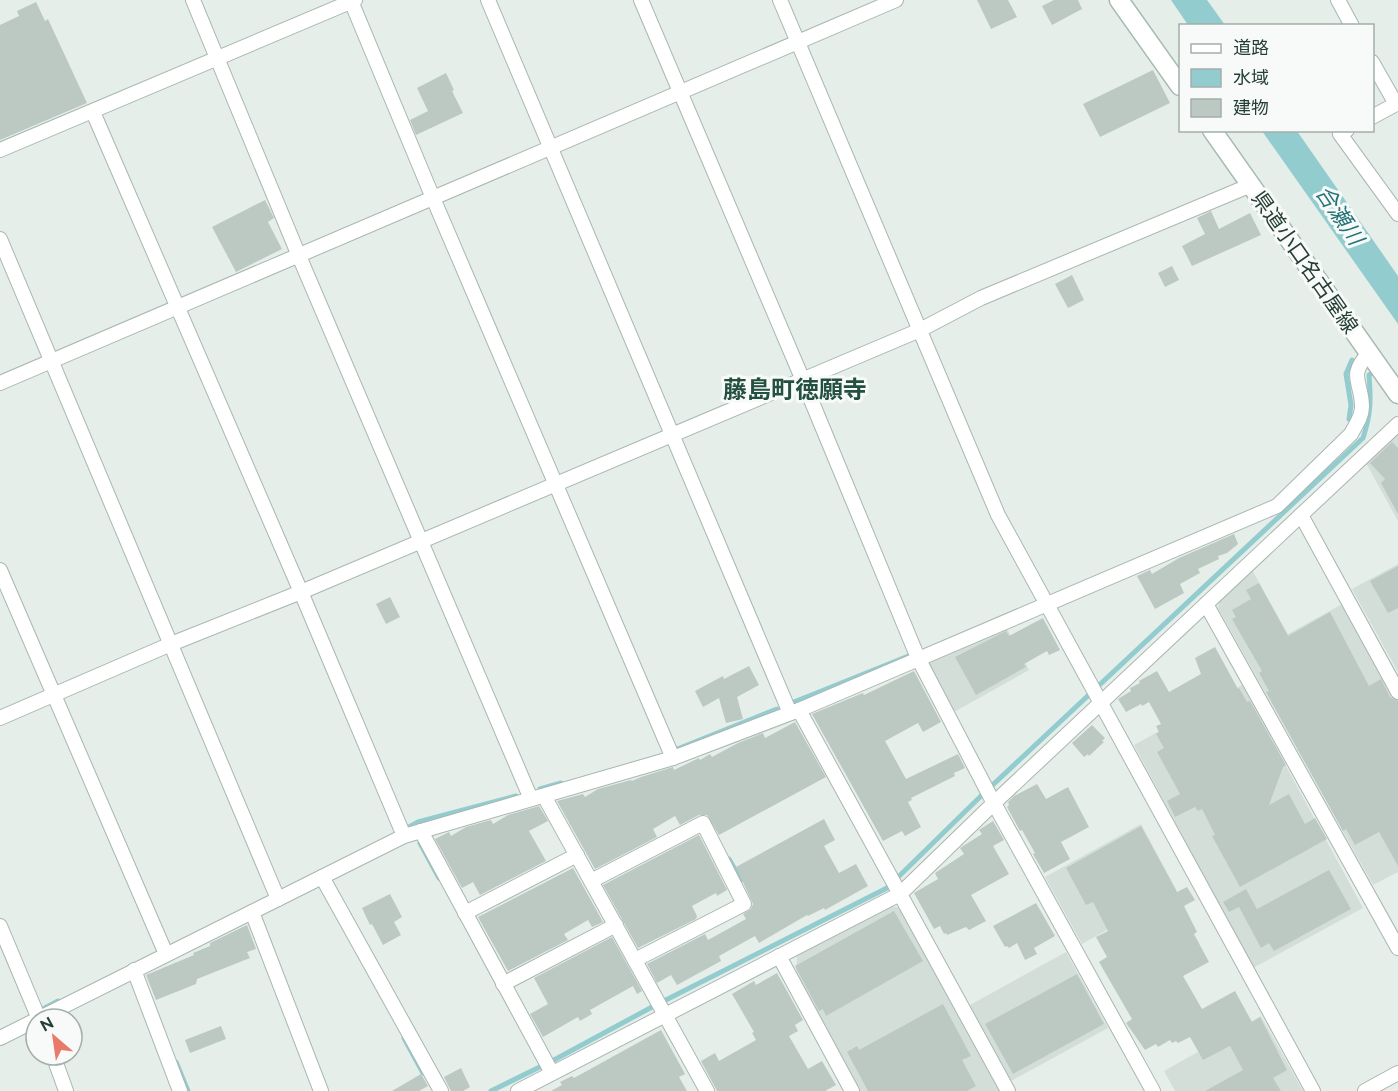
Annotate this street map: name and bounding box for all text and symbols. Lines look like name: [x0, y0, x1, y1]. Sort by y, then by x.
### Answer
legend: [1179, 24, 1374, 132]
text: 道路: [1233, 37, 1269, 58]
text: 水域: [1233, 67, 1269, 88]
text: 建物: [1233, 97, 1269, 118]
water label: 合瀬川: [1311, 180, 1370, 251]
street label: 県道小口名古屋線: [1247, 186, 1363, 338]
district label: 藤島町徳願寺: [723, 375, 867, 404]
north arrow: [24, 1007, 84, 1067]
text: N: [37, 1013, 57, 1036]

